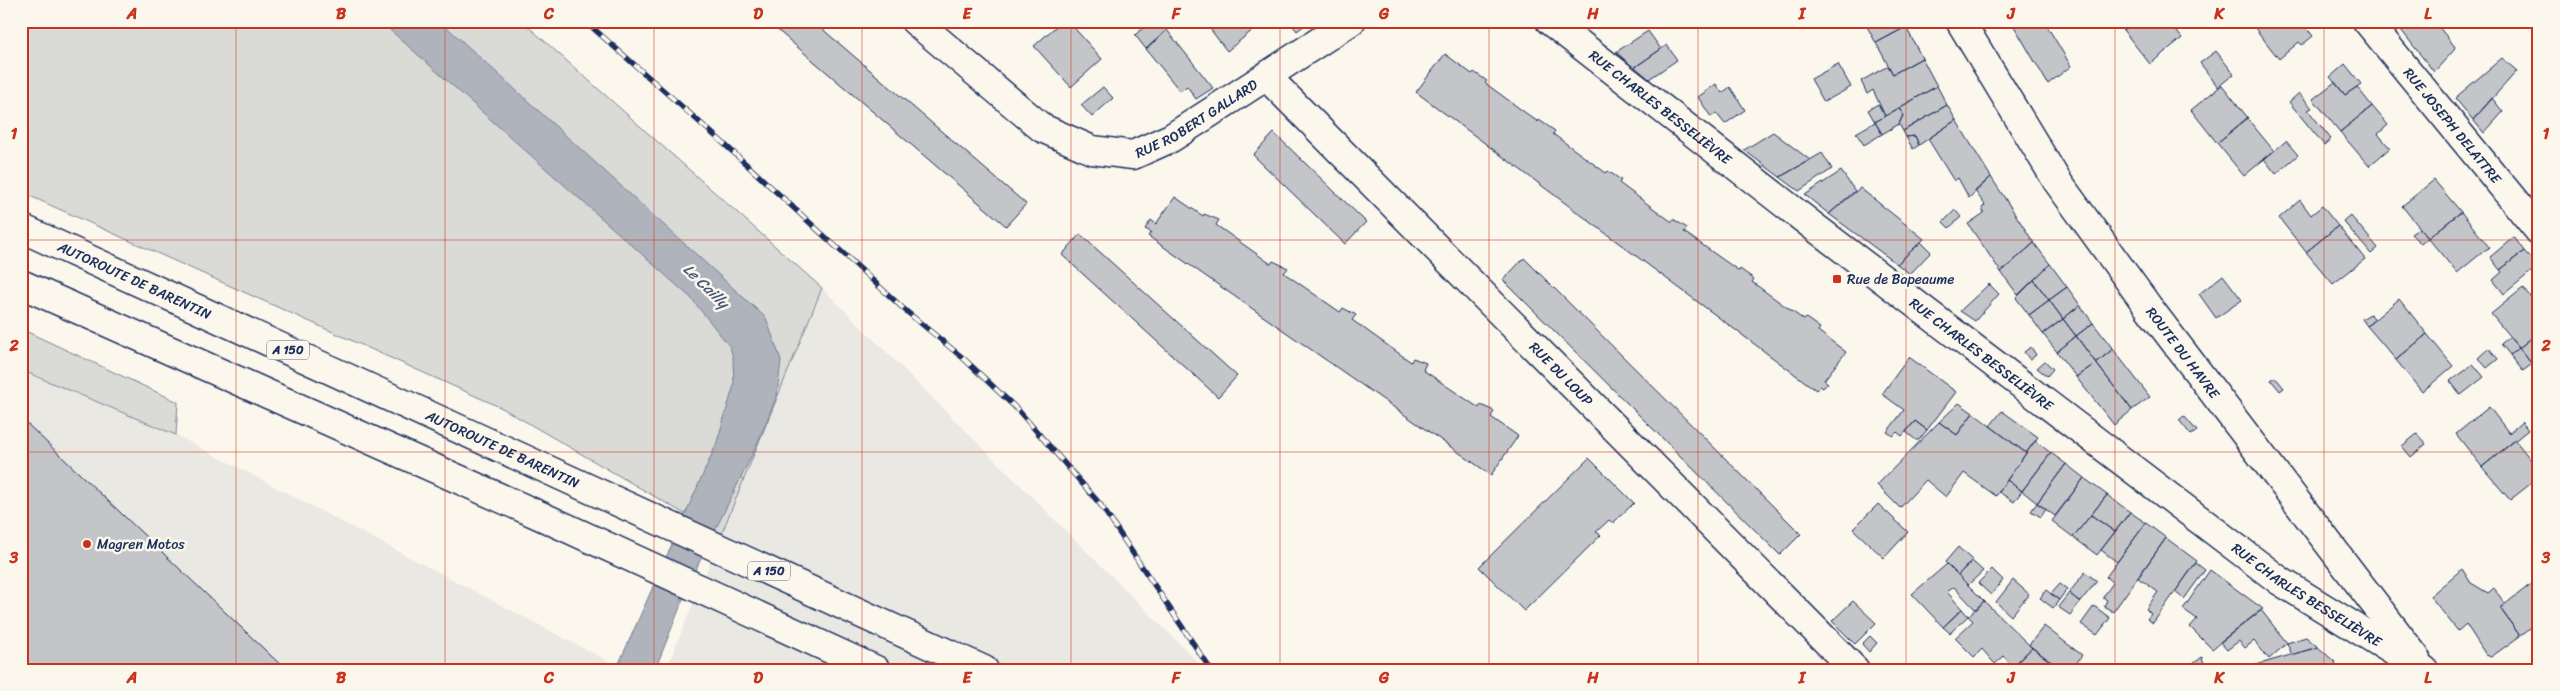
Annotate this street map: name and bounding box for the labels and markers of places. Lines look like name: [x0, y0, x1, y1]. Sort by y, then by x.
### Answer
place label: Rue de Bapeaume: [1847, 267, 1955, 292]
marker: Rue de Bapeaume: [1831, 273, 1843, 285]
place label: Magren Motos: [97, 532, 185, 557]
marker: Magren Motos: [81, 538, 93, 550]

